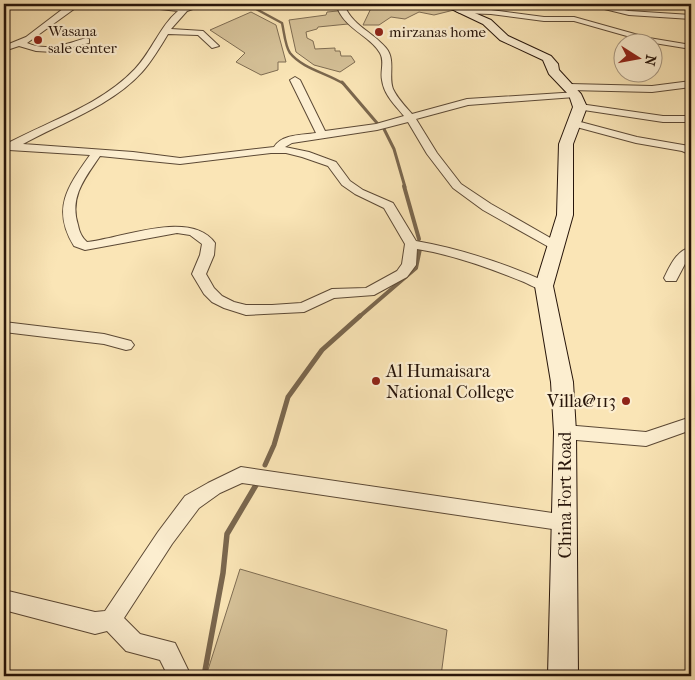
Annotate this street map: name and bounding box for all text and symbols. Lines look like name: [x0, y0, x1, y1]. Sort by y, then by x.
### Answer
place label: Wasana sale center: [47, 22, 118, 57]
place label: mirzanas home: [389, 23, 487, 41]
marker: mirzanas home: [373, 26, 385, 38]
north arrow: [612, 32, 662, 82]
marker: Wasana sale center: [32, 34, 44, 46]
text: N: [641, 54, 660, 68]
place label: Al Humaisara National College: [385, 361, 514, 403]
marker: Al Humaisara National College: [370, 375, 382, 387]
place label: Villa@113: [546, 391, 616, 412]
marker: Villa@113: [620, 395, 632, 407]
street label: China Fort Road: [555, 431, 576, 558]

